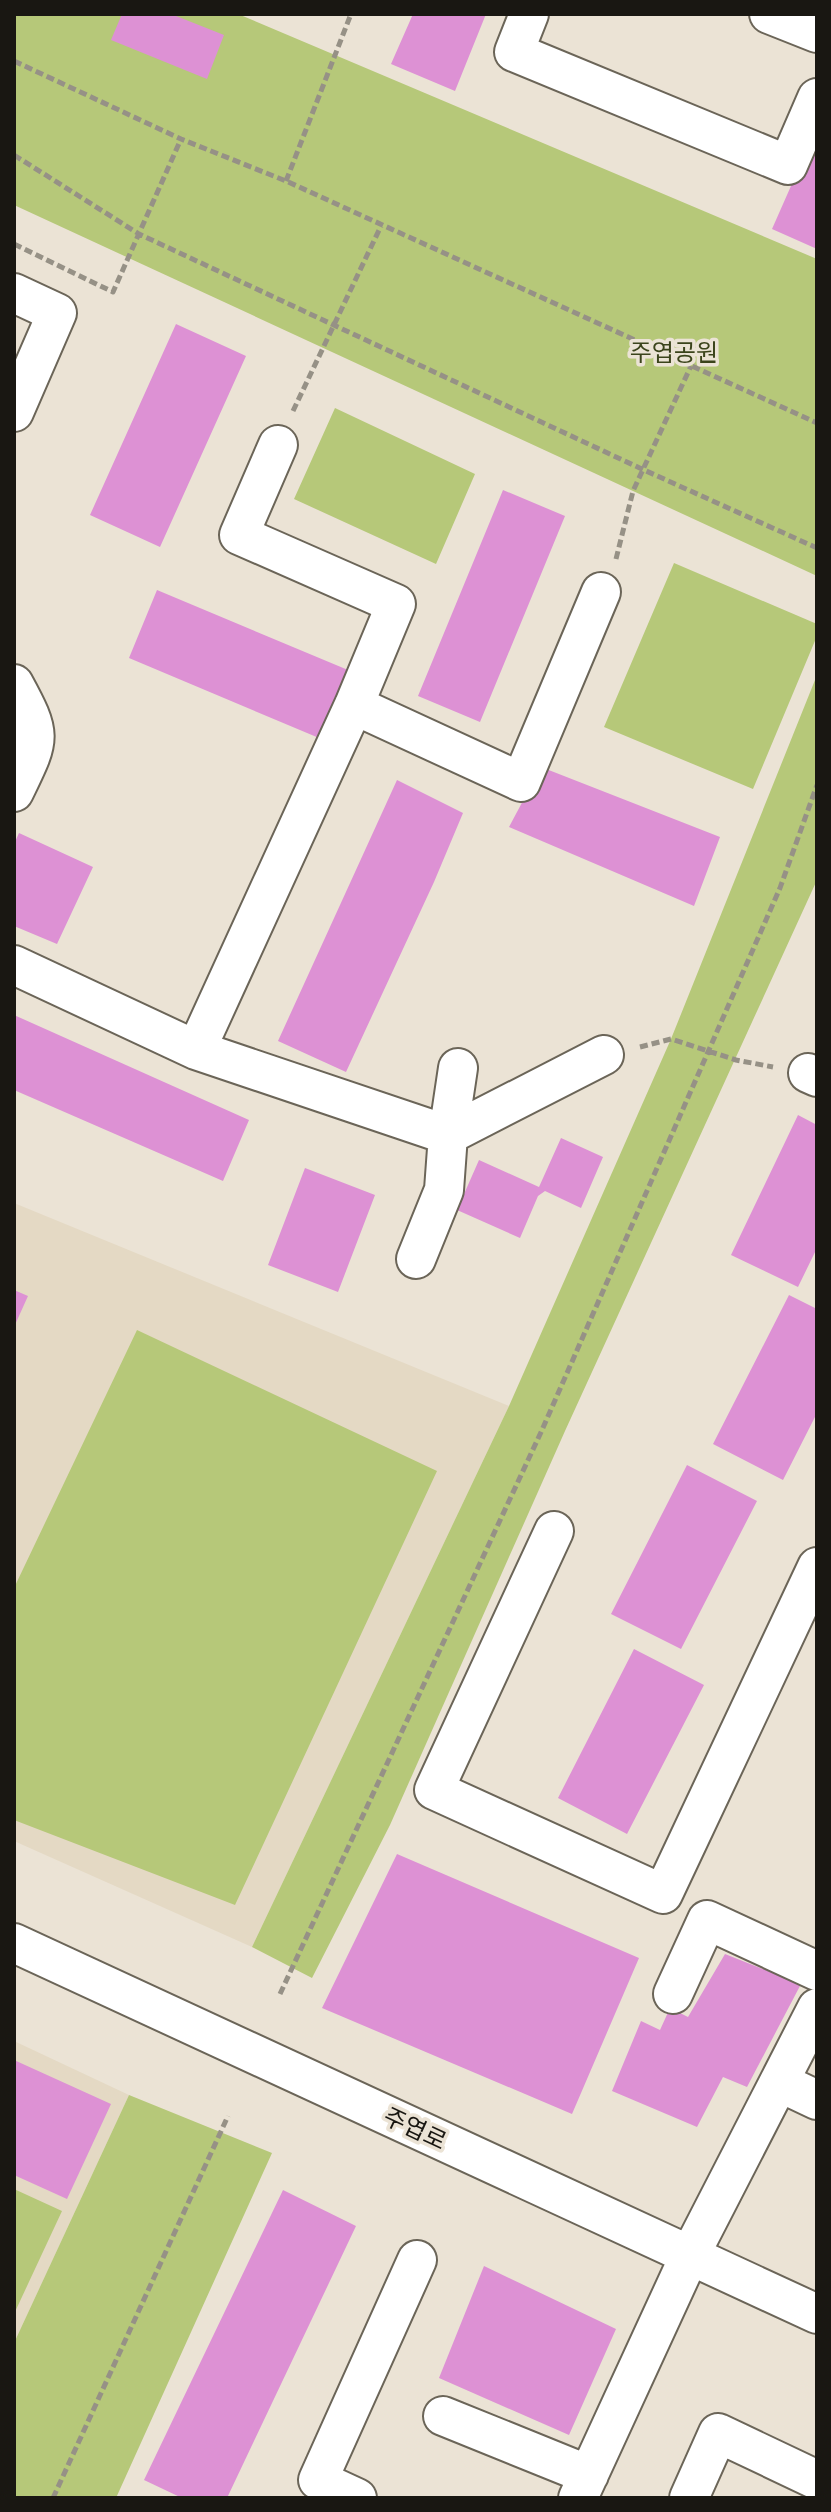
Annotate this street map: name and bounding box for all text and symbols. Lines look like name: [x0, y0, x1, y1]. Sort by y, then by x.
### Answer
park label: 주엽공원: [630, 337, 718, 368]
street label: 주엽로: [379, 2100, 452, 2157]

